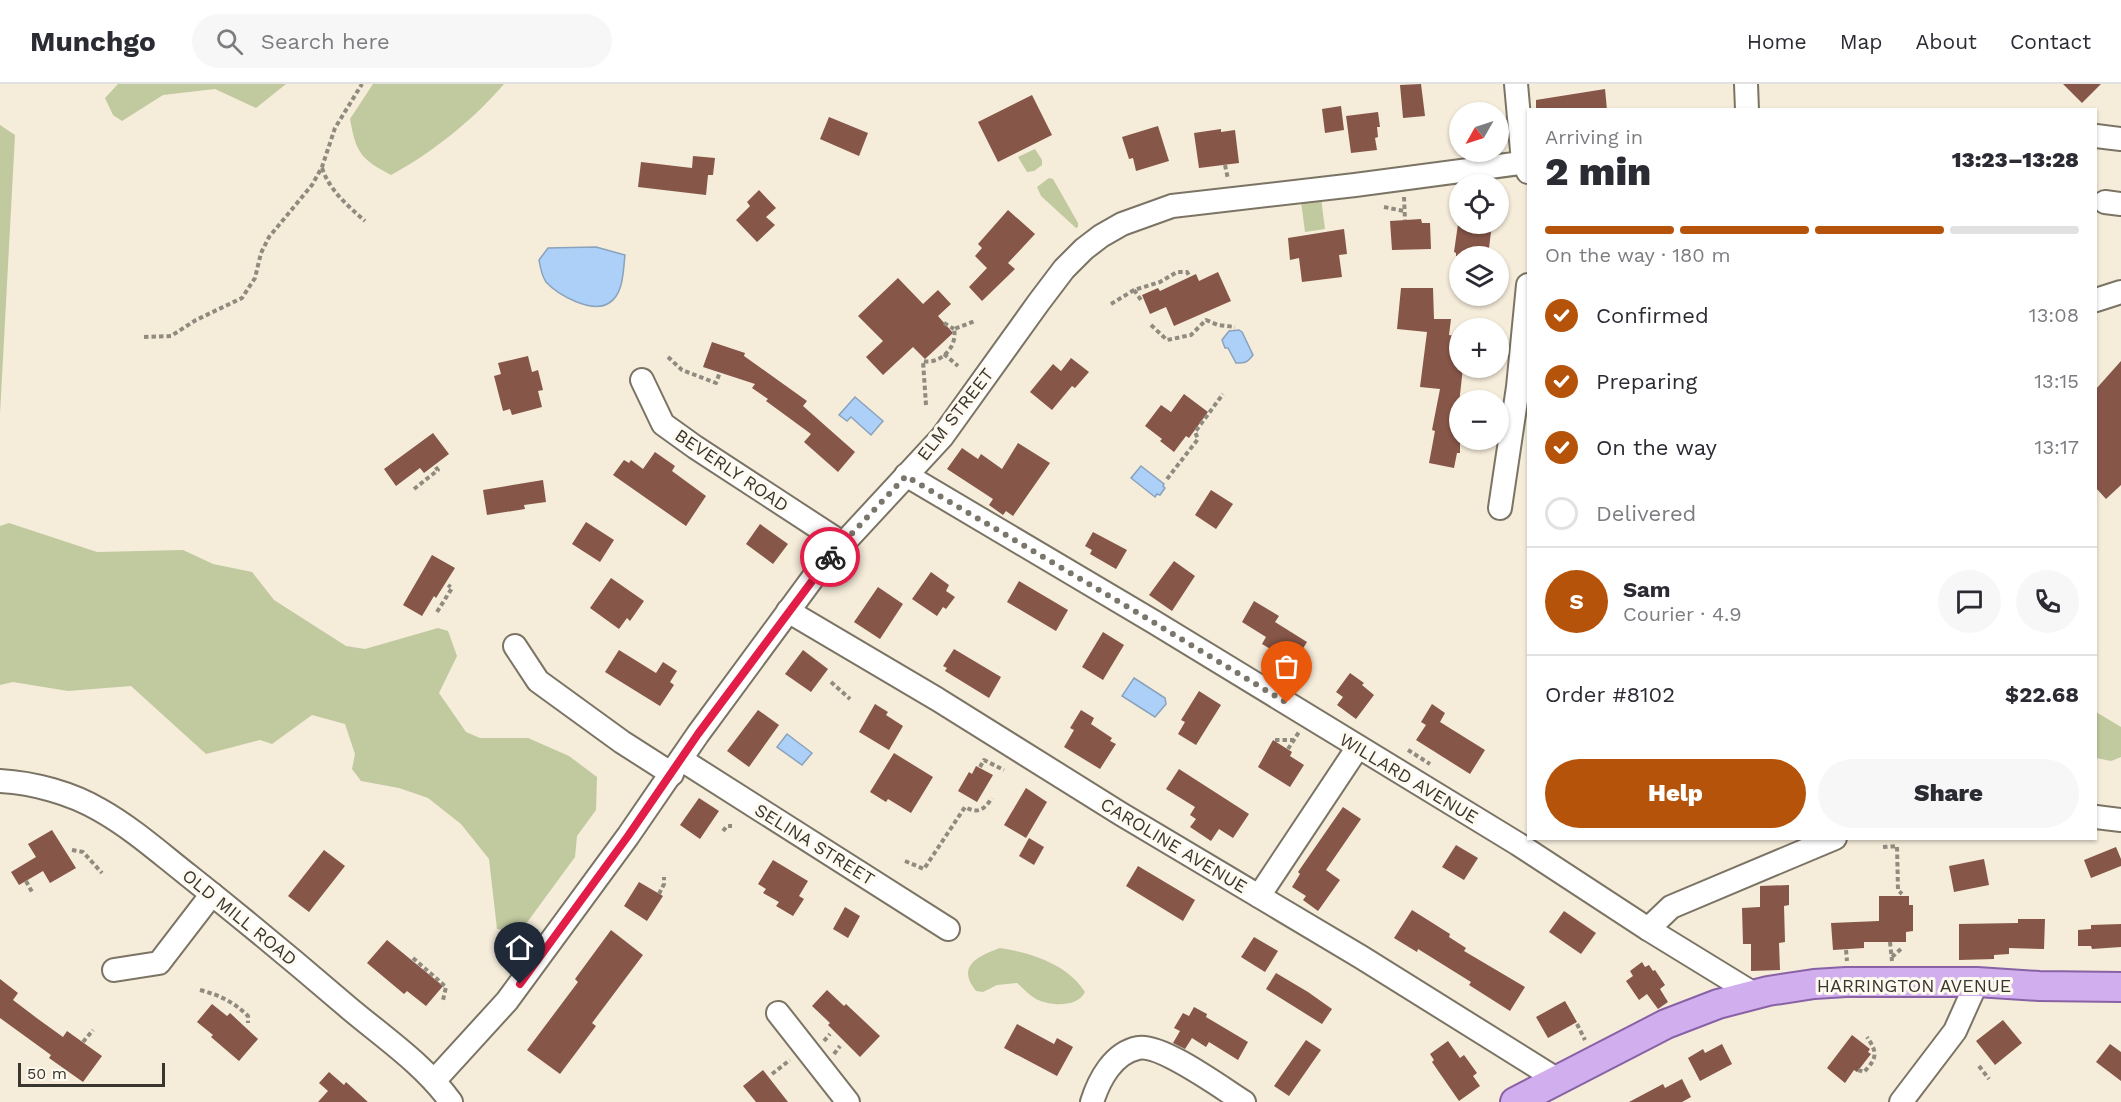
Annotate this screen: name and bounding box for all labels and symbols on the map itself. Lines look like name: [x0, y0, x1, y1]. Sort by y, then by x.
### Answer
north arrow: [1449, 102, 1509, 162]
street label: ELM STREET: [912, 364, 998, 464]
street label: BEVERLY ROAD: [671, 424, 793, 516]
courier: [800, 527, 860, 587]
pin: [1261, 641, 1312, 703]
street label: WILLARD AVENUE: [1336, 728, 1482, 828]
street label: CAROLINE AVENUE: [1097, 793, 1251, 897]
street label: SELINA STREET: [751, 799, 879, 889]
street label: OLD MILL ROAD: [179, 864, 301, 970]
pin: [494, 922, 545, 984]
street label: HARRINGTON AVENUE: [1817, 975, 2011, 996]
scale bar: [18, 1060, 165, 1088]

